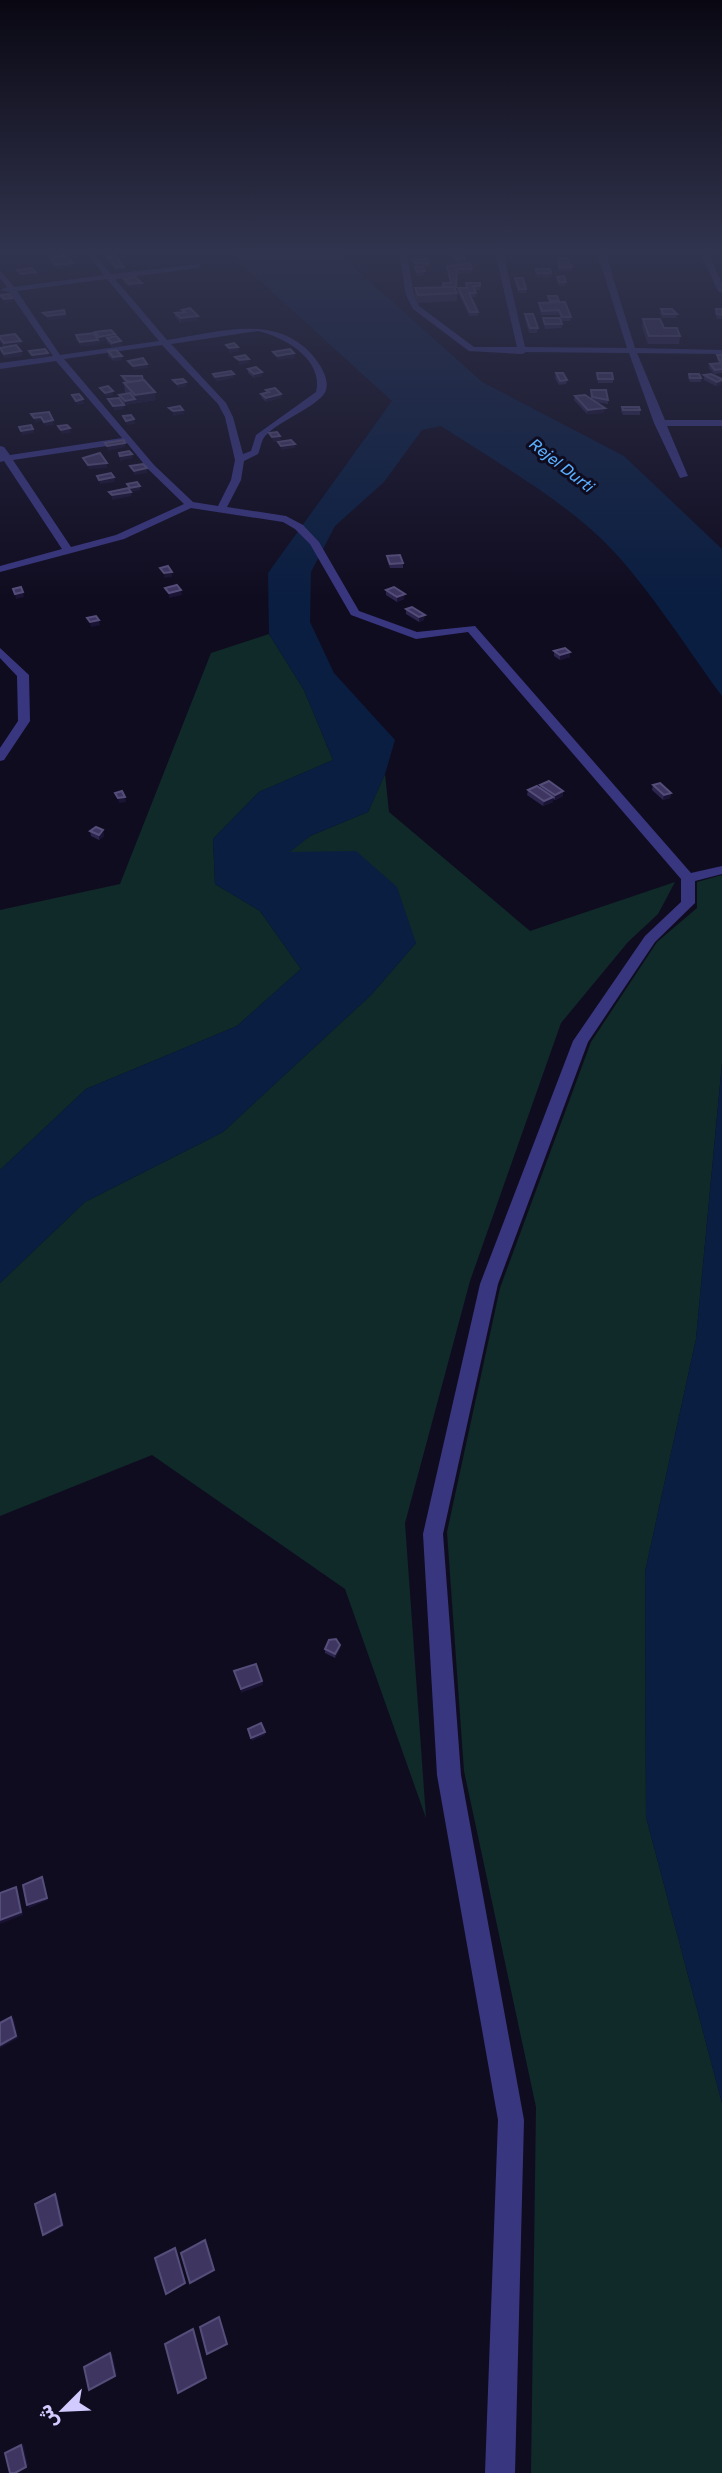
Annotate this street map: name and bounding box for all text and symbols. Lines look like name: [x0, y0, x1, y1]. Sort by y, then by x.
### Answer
water label: Rejel Durti: [525, 434, 599, 497]
north arrow: [28, 2375, 98, 2445]
text: ش: [33, 2401, 63, 2432]

